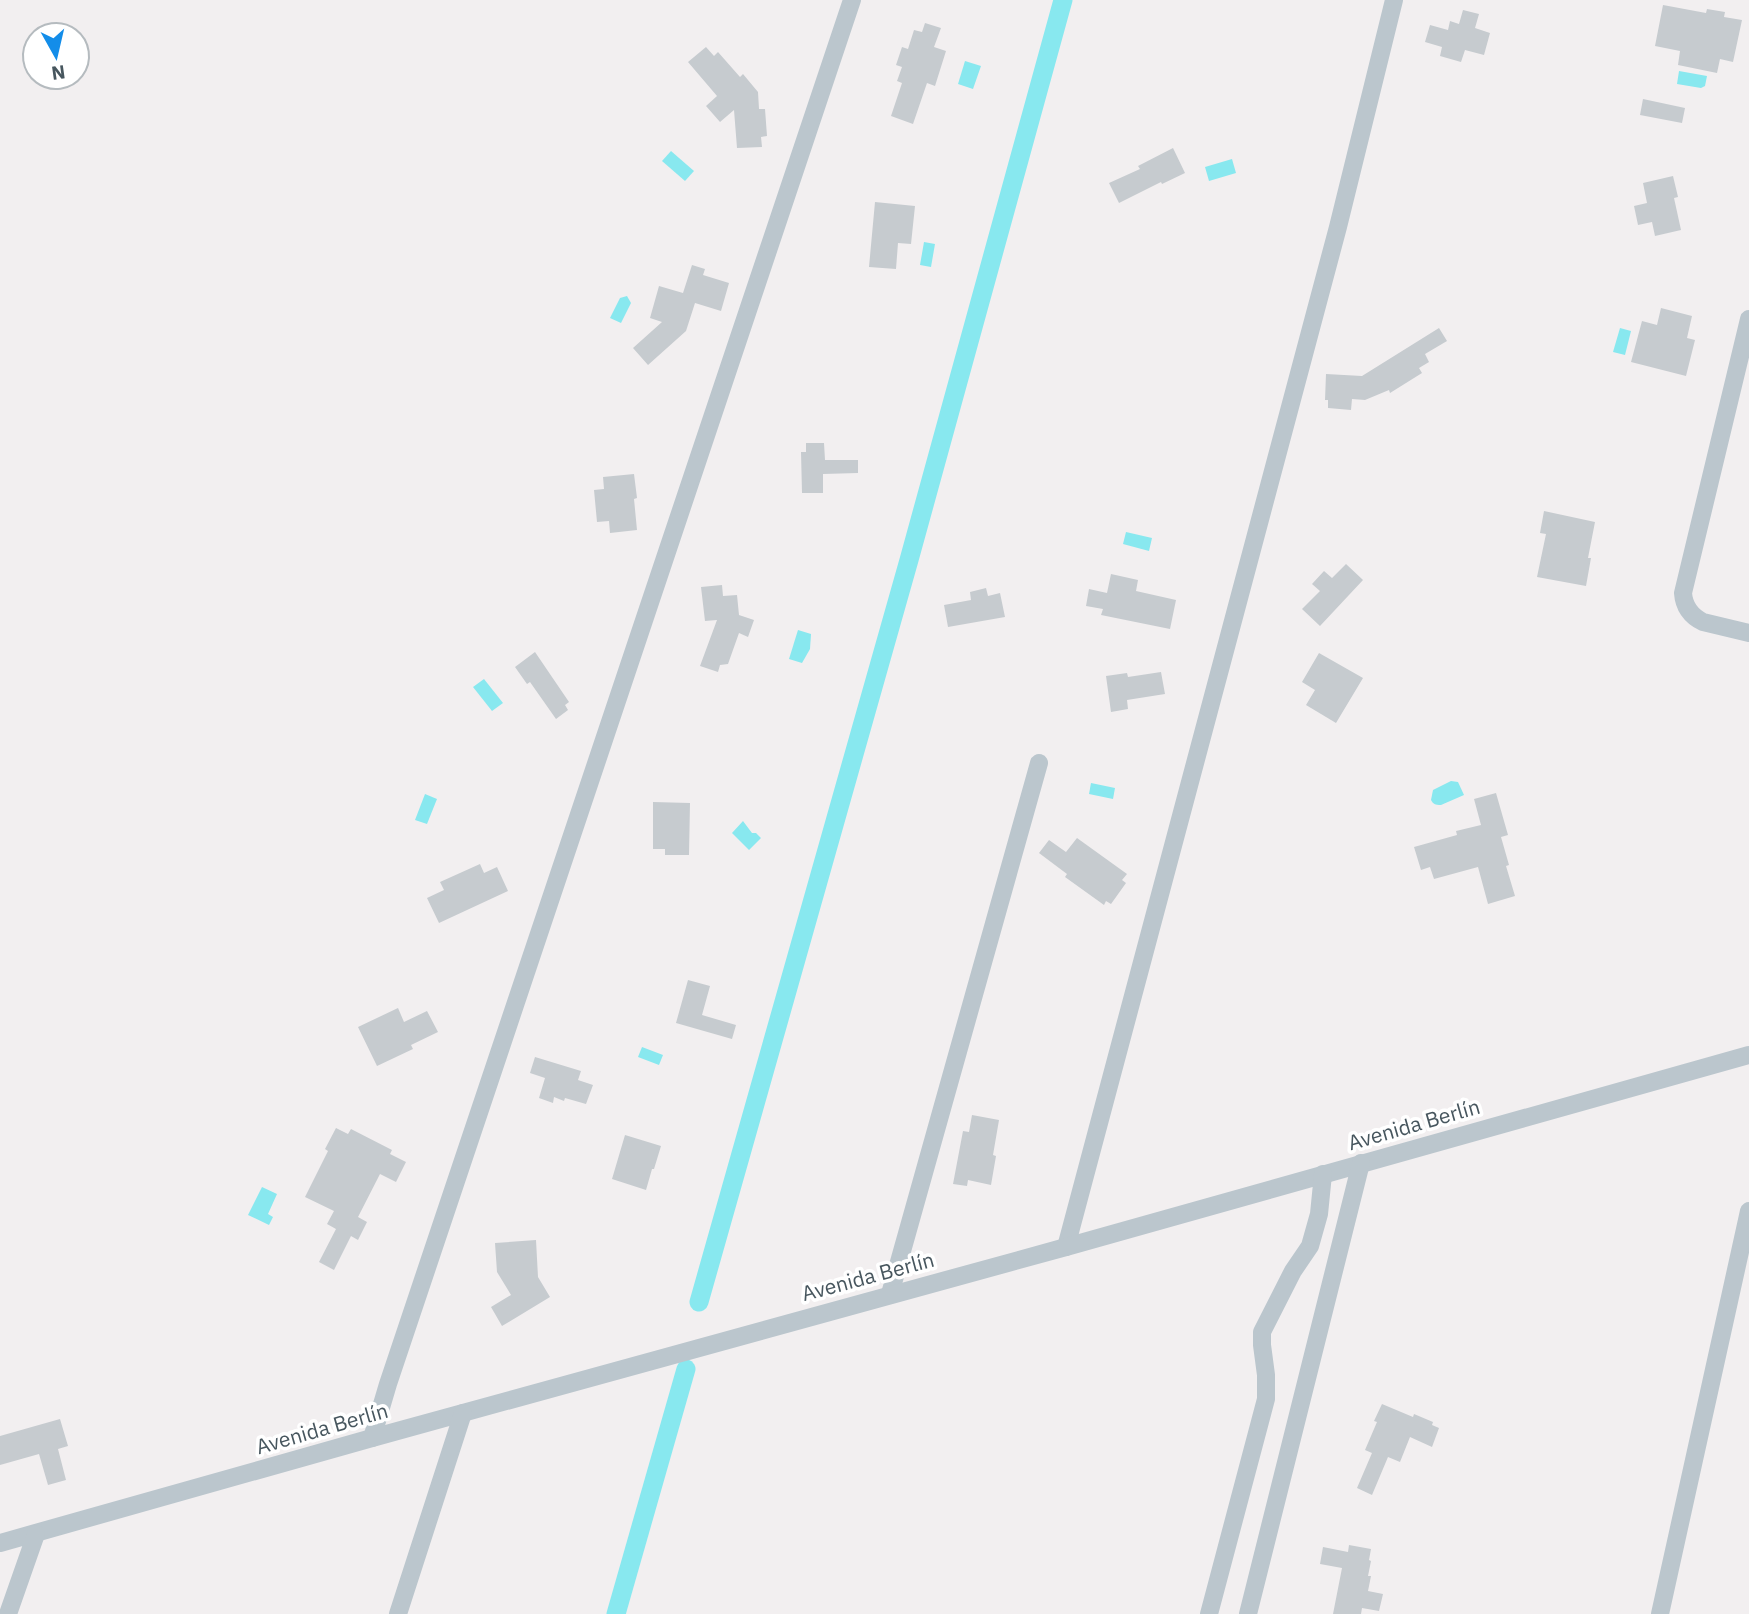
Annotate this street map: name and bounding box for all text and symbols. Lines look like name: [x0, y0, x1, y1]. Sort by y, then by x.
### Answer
north arrow: [21, 21, 91, 91]
text: N: [50, 60, 67, 86]
street label: Avenida Berlín: [1344, 1092, 1483, 1156]
street label: Avenida Berlín: [798, 1245, 937, 1307]
street label: Avenida Berlín: [252, 1396, 391, 1460]

